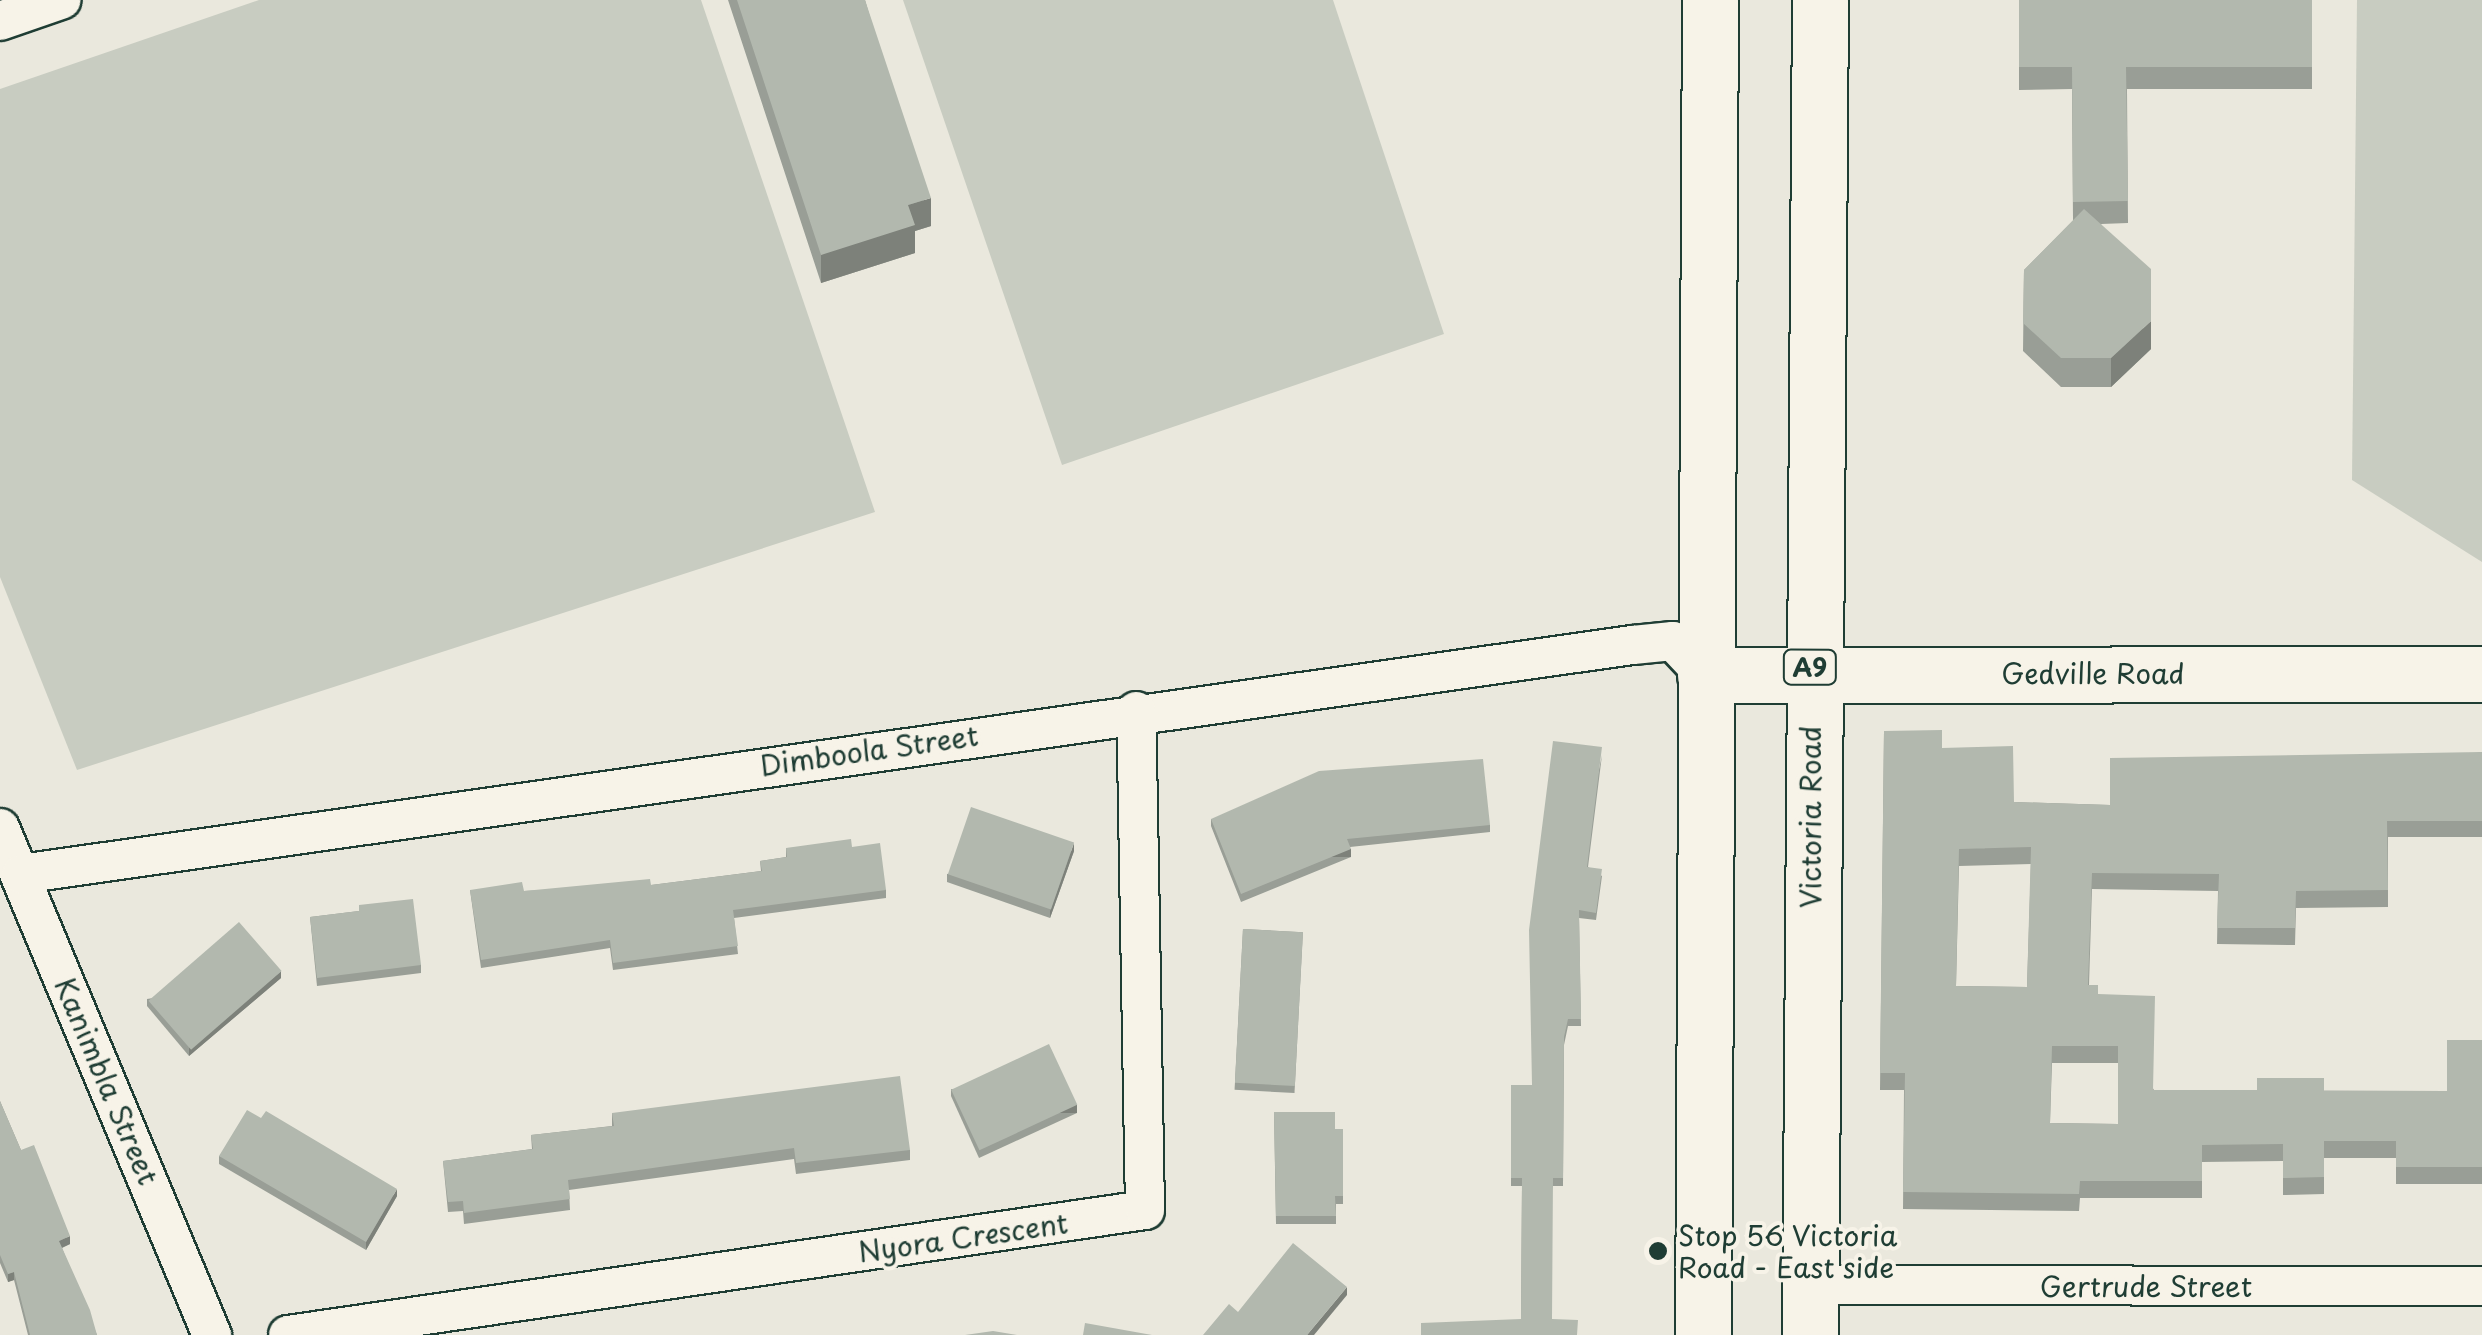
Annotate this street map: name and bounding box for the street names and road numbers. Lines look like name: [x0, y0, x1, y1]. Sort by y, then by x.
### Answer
road number: A9: [1782, 647, 1838, 687]
street label: Gedville Road: [2001, 656, 2185, 690]
street label: Dimboola Street: [758, 718, 980, 782]
street label: Victoria Road: [1793, 726, 1827, 908]
street label: Kanimbla Street: [48, 973, 166, 1189]
street label: Nyora Crescent: [856, 1206, 1070, 1268]
street label: Gertrude Street: [2039, 1269, 2253, 1303]

